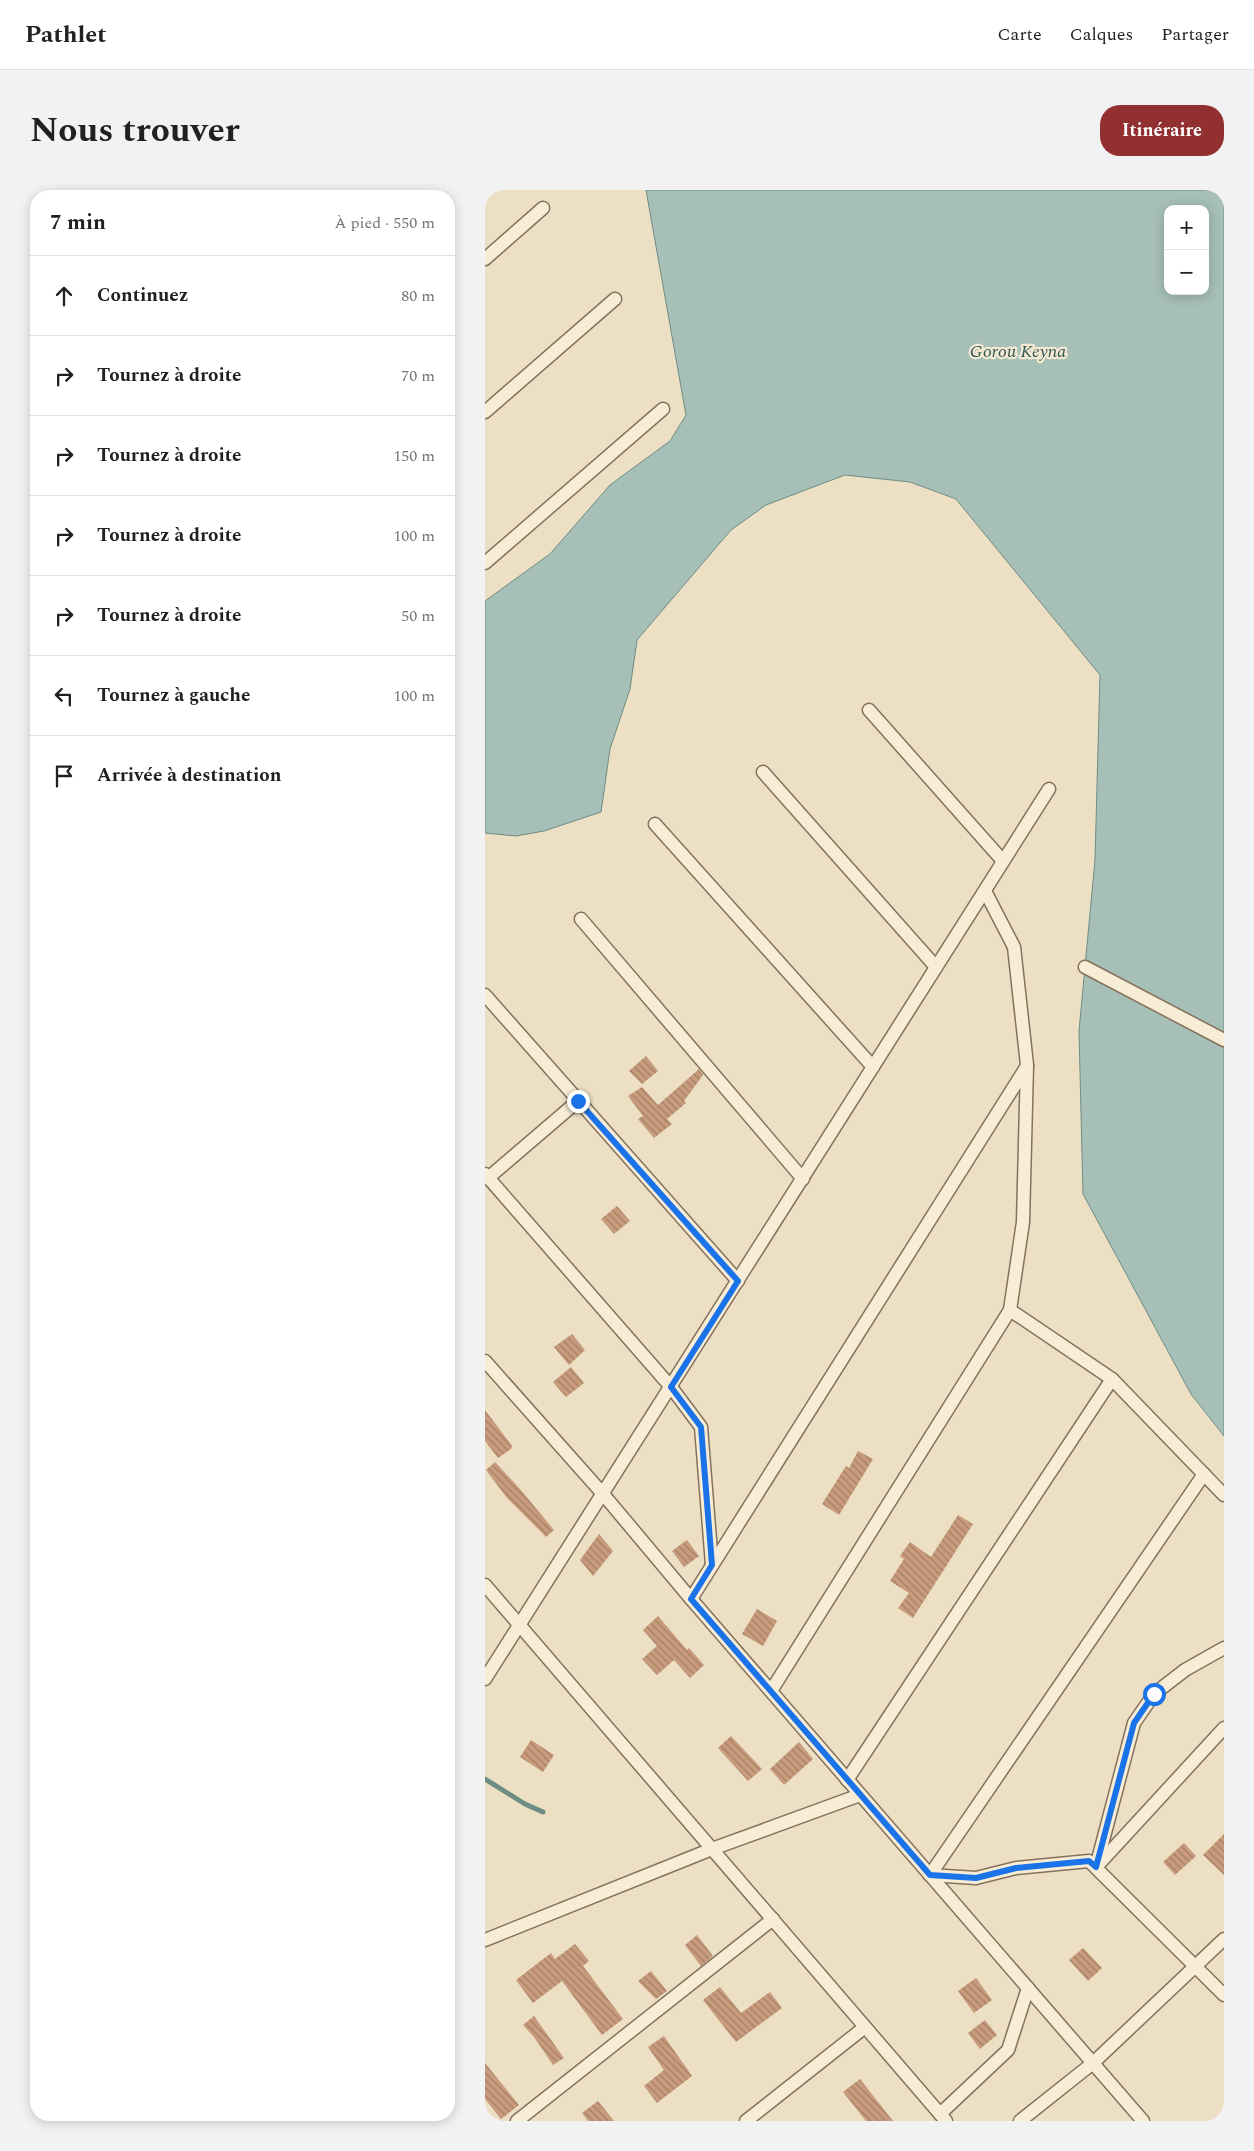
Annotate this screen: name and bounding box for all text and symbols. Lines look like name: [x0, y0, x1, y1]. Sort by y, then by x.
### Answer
text: Pathlet: [25, 17, 107, 53]
text: Carte: [998, 21, 1042, 48]
text: Calques: [1070, 21, 1133, 48]
text: Partager: [1161, 21, 1229, 48]
text: Nous trouver: [30, 104, 240, 157]
button: Itinéraire: [1100, 105, 1224, 156]
map controls: [1164, 205, 1209, 295]
button: +: [1164, 205, 1209, 250]
text: 7 min: [50, 207, 106, 239]
text: À pied · 550 m: [334, 211, 435, 235]
button: −: [1164, 250, 1209, 295]
text: Continuez: [97, 281, 188, 310]
icon: ahead: [50, 282, 78, 310]
text: 80 m: [401, 284, 435, 308]
water label: Gorou Keyna: [970, 338, 1066, 365]
text: Tournez à droite: [97, 361, 241, 390]
icon: right: [50, 362, 78, 390]
text: 70 m: [401, 364, 435, 388]
text: Tournez à droite: [97, 441, 241, 470]
icon: right: [50, 442, 78, 470]
text: 150 m: [393, 444, 435, 468]
text: Tournez à droite: [97, 521, 241, 550]
icon: right: [50, 522, 78, 550]
text: 100 m: [393, 524, 435, 548]
text: Tournez à droite: [97, 601, 241, 630]
icon: right: [50, 602, 78, 630]
text: 50 m: [401, 604, 435, 628]
text: Tournez à gauche: [97, 681, 250, 710]
icon: left: [50, 682, 78, 710]
text: 100 m: [393, 684, 435, 708]
text: Arrivée à destination: [97, 761, 281, 790]
icon: arrive: [50, 762, 78, 790]
route end: [567, 1090, 590, 1113]
route start: [1143, 1683, 1166, 1706]

